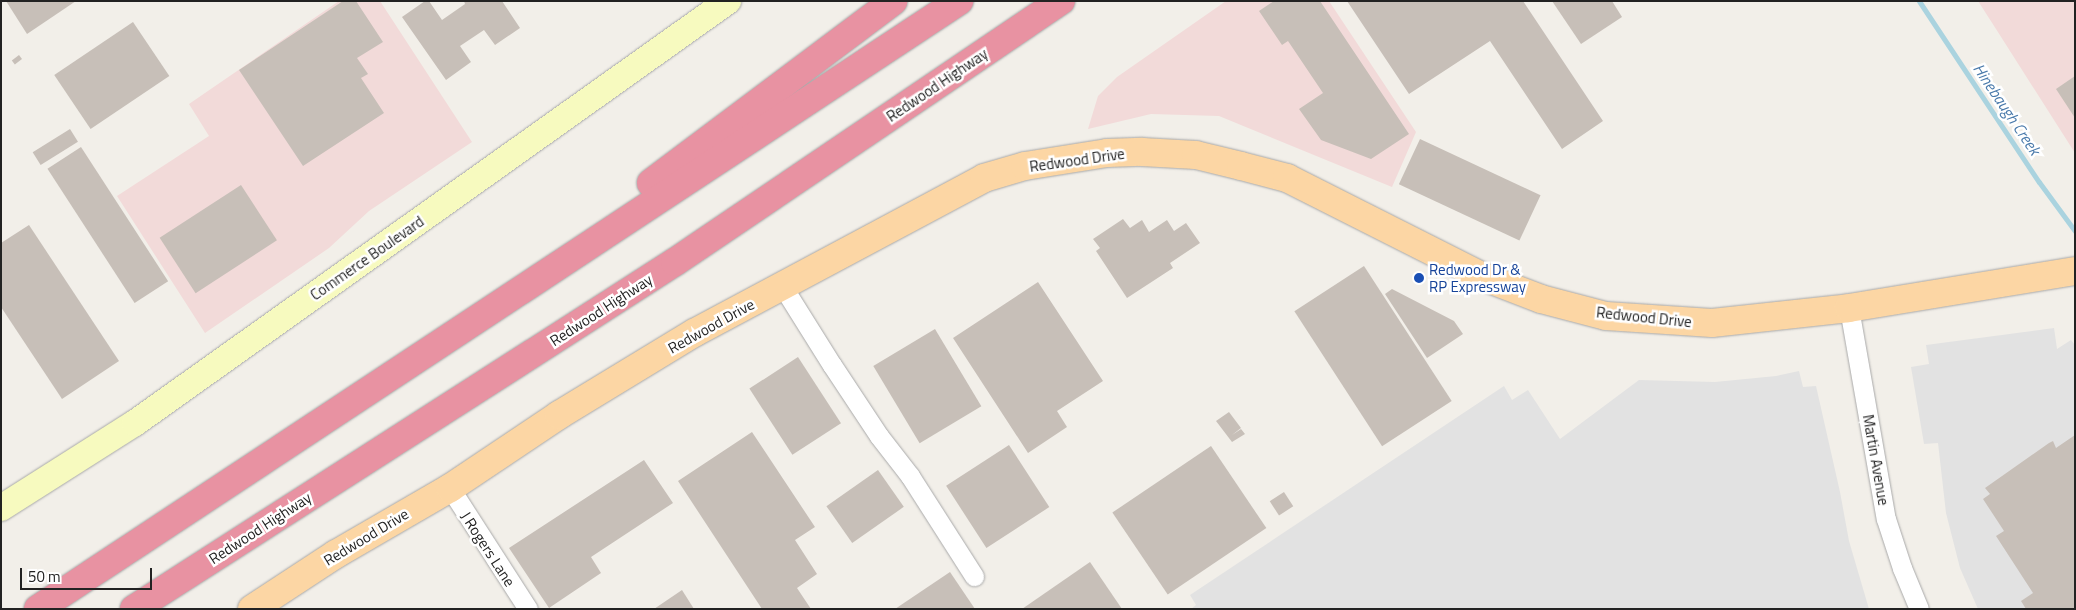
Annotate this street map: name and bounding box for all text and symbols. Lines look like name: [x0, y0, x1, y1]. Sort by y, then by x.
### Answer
street label: Redwood Highway: [883, 44, 991, 126]
water label: Hinebaugh Creek: [1969, 60, 2045, 158]
street label: Redwood Drive: [1028, 144, 1126, 176]
street label: Commerce Boulevard: [307, 212, 427, 304]
place label: Redwood Dr & RP Expressway: [1429, 260, 1526, 295]
street label: Redwood Highway: [547, 270, 655, 350]
marker: Redwood Dr & RP Expressway: [1413, 272, 1425, 284]
street label: Redwood Drive: [665, 295, 757, 357]
street label: Redwood Drive: [1595, 303, 1693, 331]
street label: Martin Avenue: [1859, 413, 1893, 507]
street label: Redwood Highway: [206, 488, 314, 568]
street label: Redwood Drive: [320, 505, 412, 569]
street label: J Rogers Lane: [457, 508, 519, 590]
scale bar: [22, 558, 155, 590]
text: 50 m: [28, 565, 61, 588]

